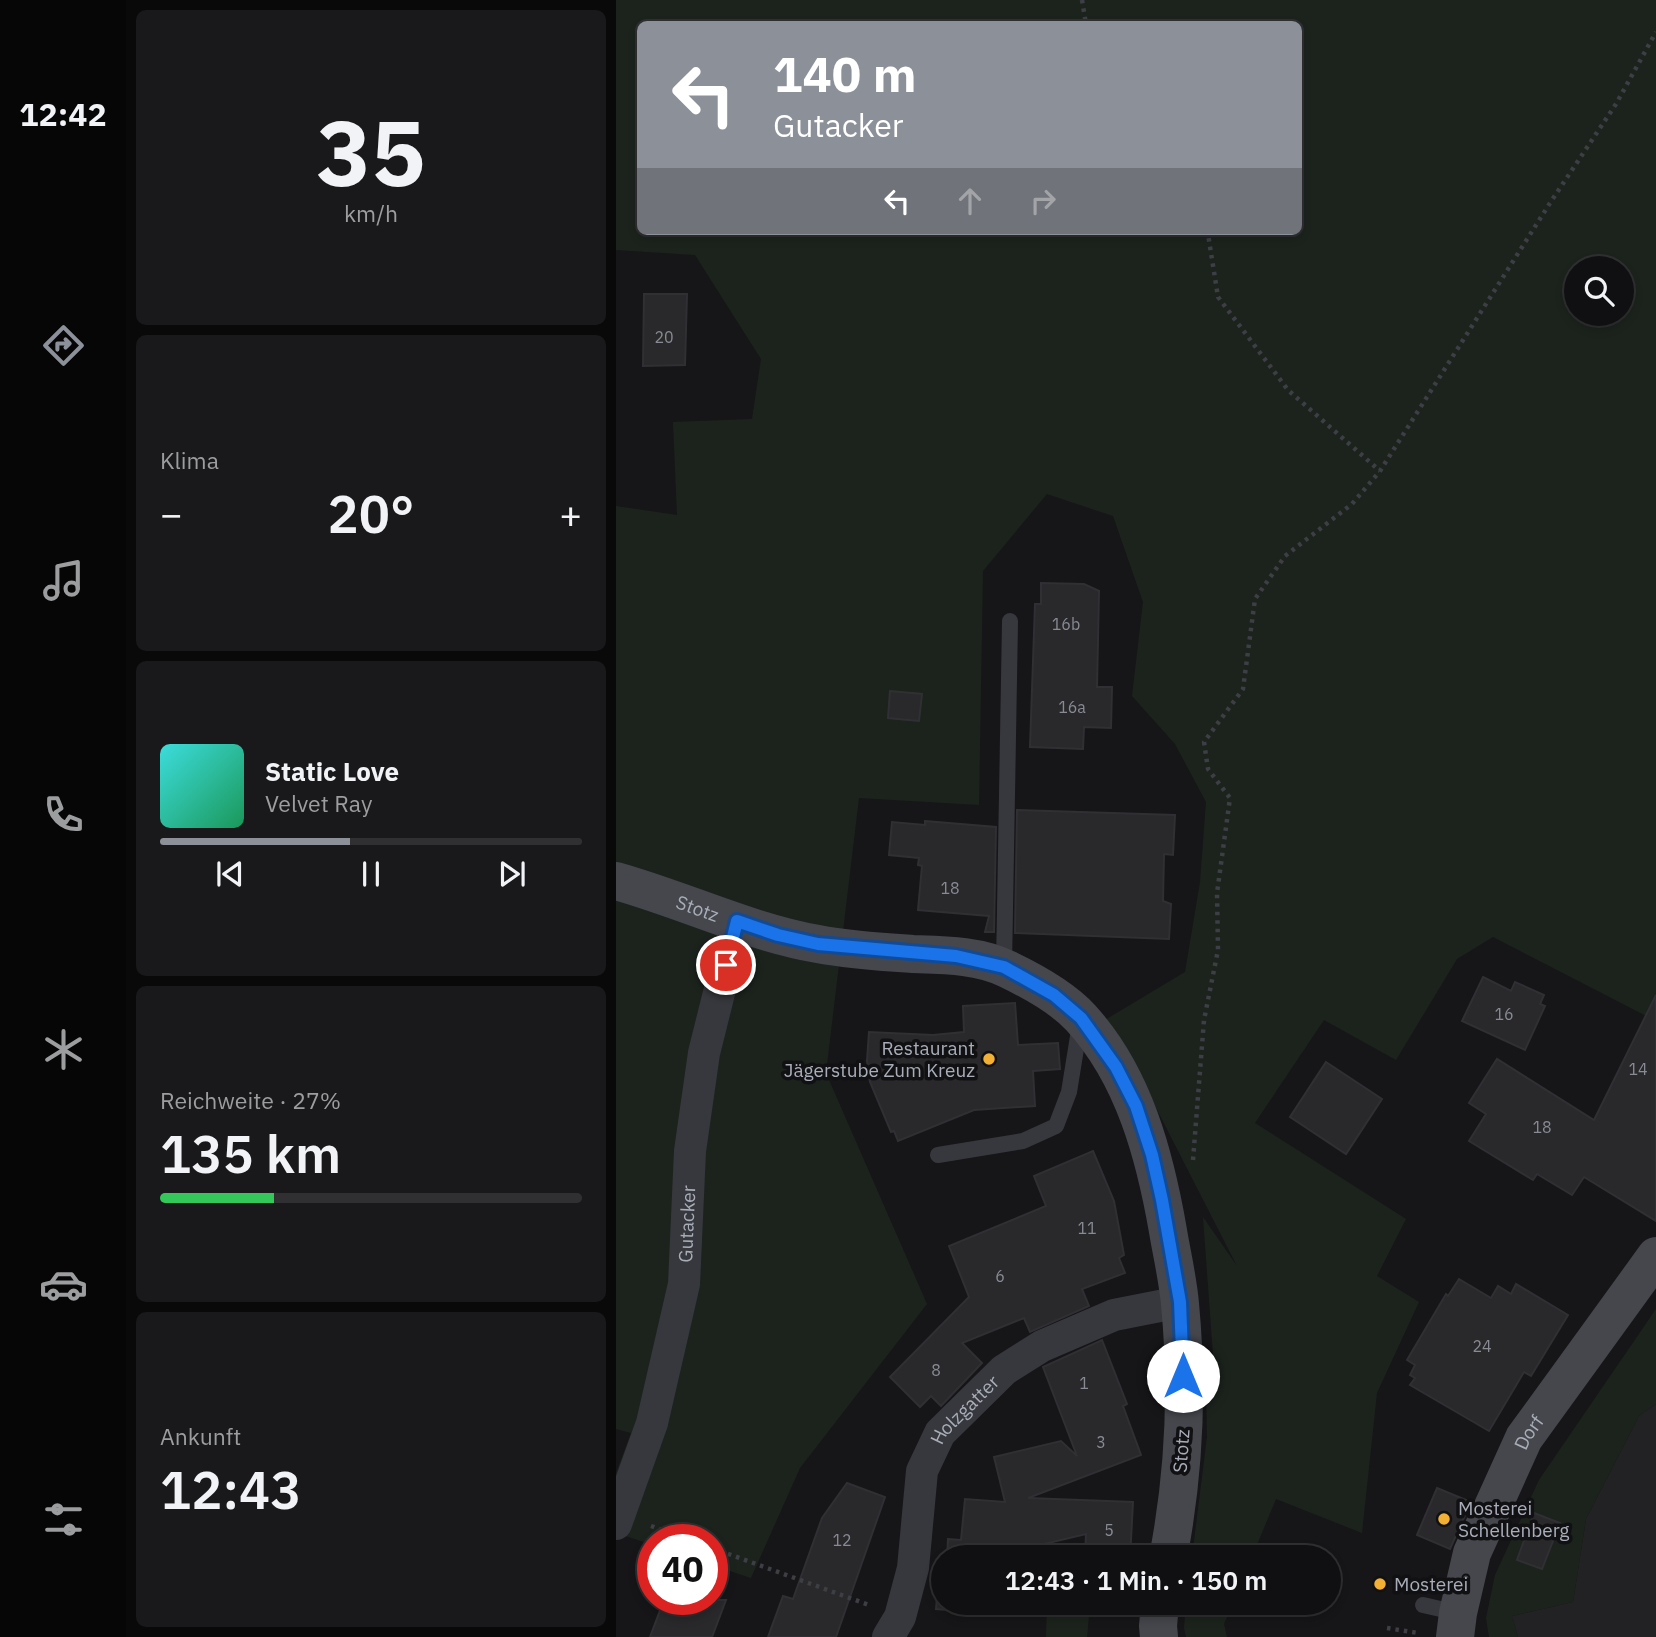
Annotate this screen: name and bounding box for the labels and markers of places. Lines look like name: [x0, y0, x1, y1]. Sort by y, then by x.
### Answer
pin: [696, 935, 756, 995]
place label: Restaurant Jägerstube Zum Kreuz: [784, 1036, 975, 1082]
marker: Restaurant Jägerstube Zum Kreuz: [981, 1051, 997, 1067]
place label: Mosterei Schellenberg: [1458, 1496, 1569, 1542]
marker: Mosterei Schellenberg: [1436, 1511, 1452, 1527]
place label: Mosterei: [1394, 1572, 1468, 1596]
marker: Mosterei: [1372, 1576, 1388, 1592]

